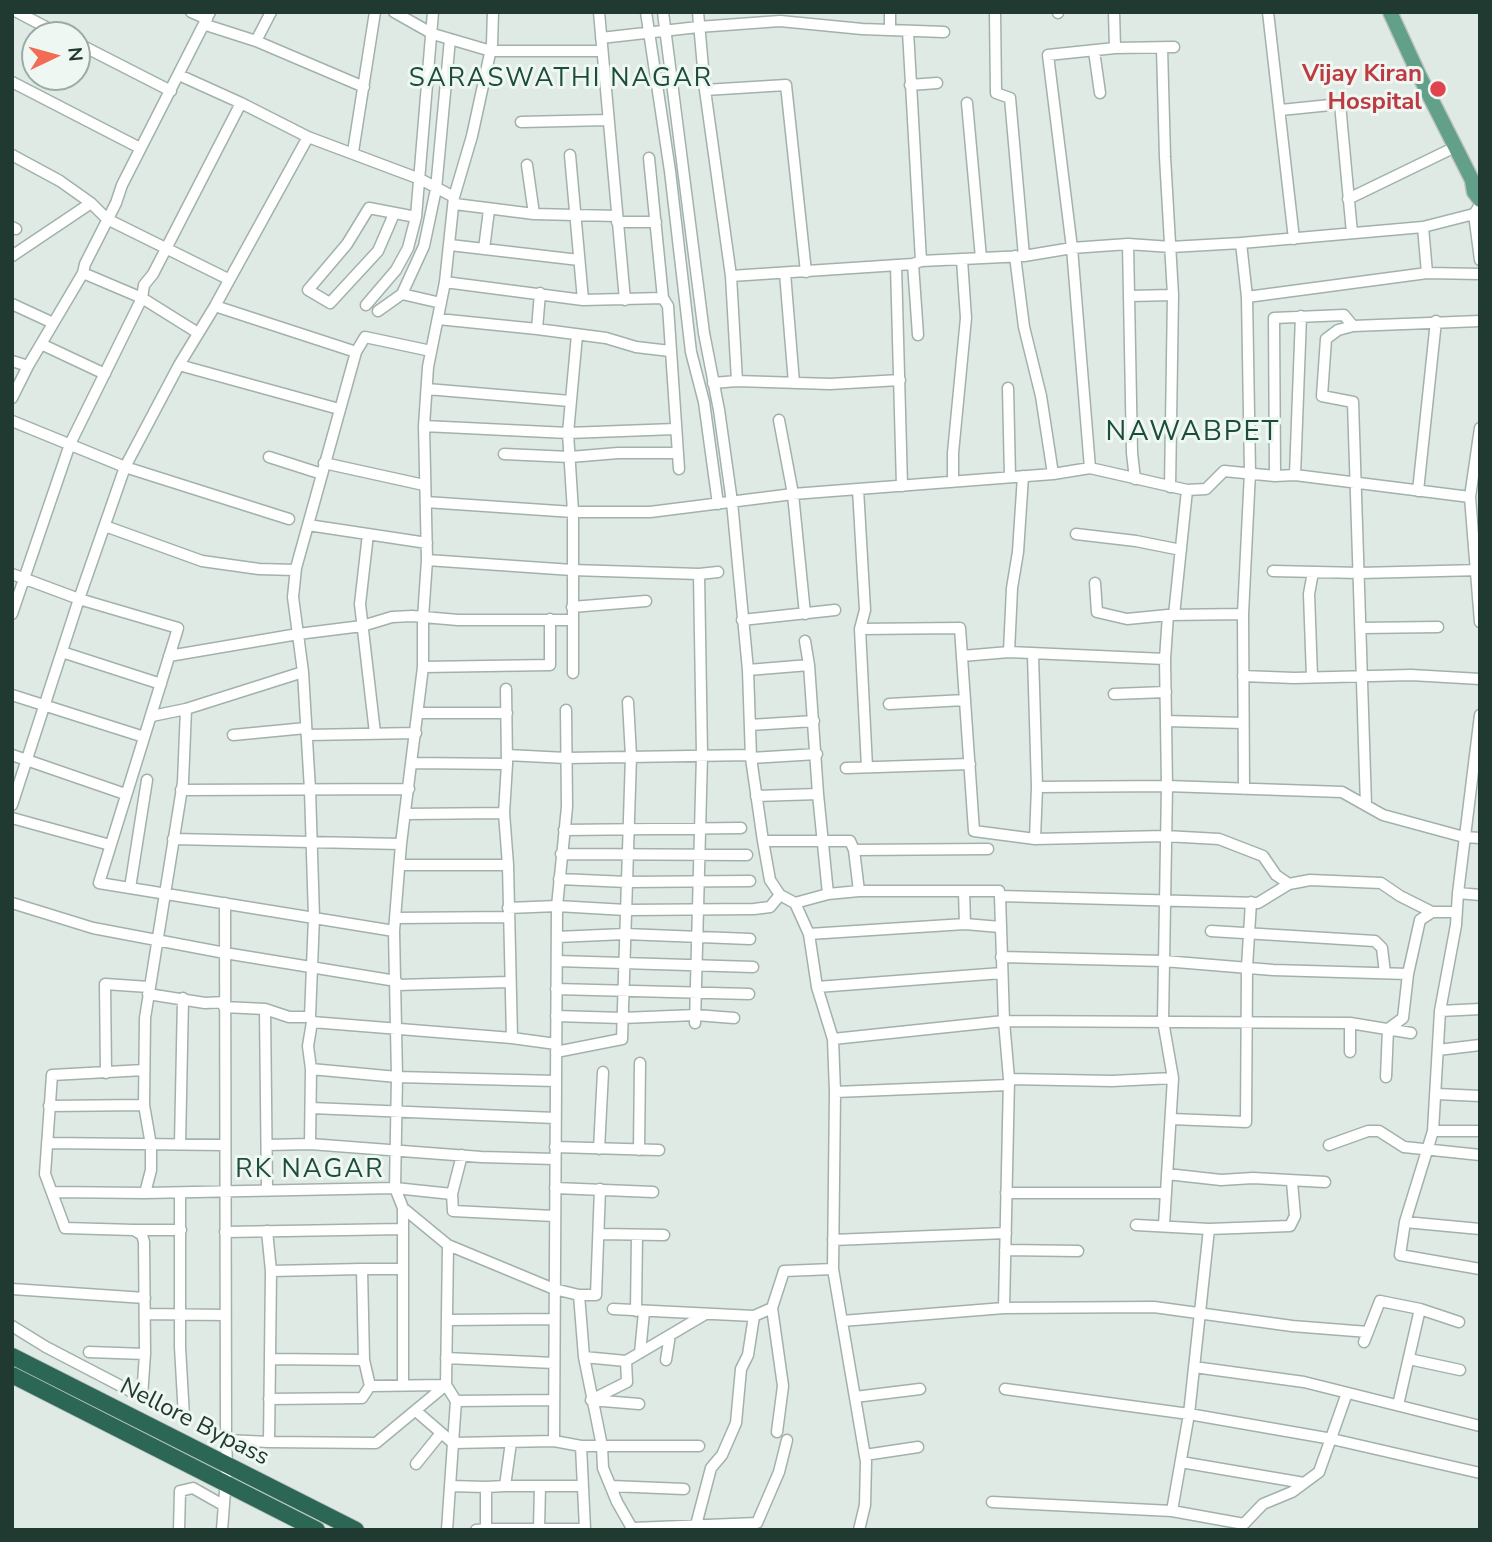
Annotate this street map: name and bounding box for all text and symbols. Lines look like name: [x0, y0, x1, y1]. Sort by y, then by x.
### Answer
north arrow: [21, 21, 91, 91]
text: N: [61, 46, 88, 63]
place label: Vijay Kiran Hospital: [1302, 61, 1422, 117]
district label: SARASWATHI NAGAR: [411, 64, 711, 96]
marker: Vijay Kiran Hospital: [1428, 79, 1448, 99]
district label: NAWABPET: [1107, 416, 1279, 450]
district label: RK NAGAR: [236, 1155, 384, 1187]
street label: Nellore Bypass: [115, 1373, 273, 1473]

